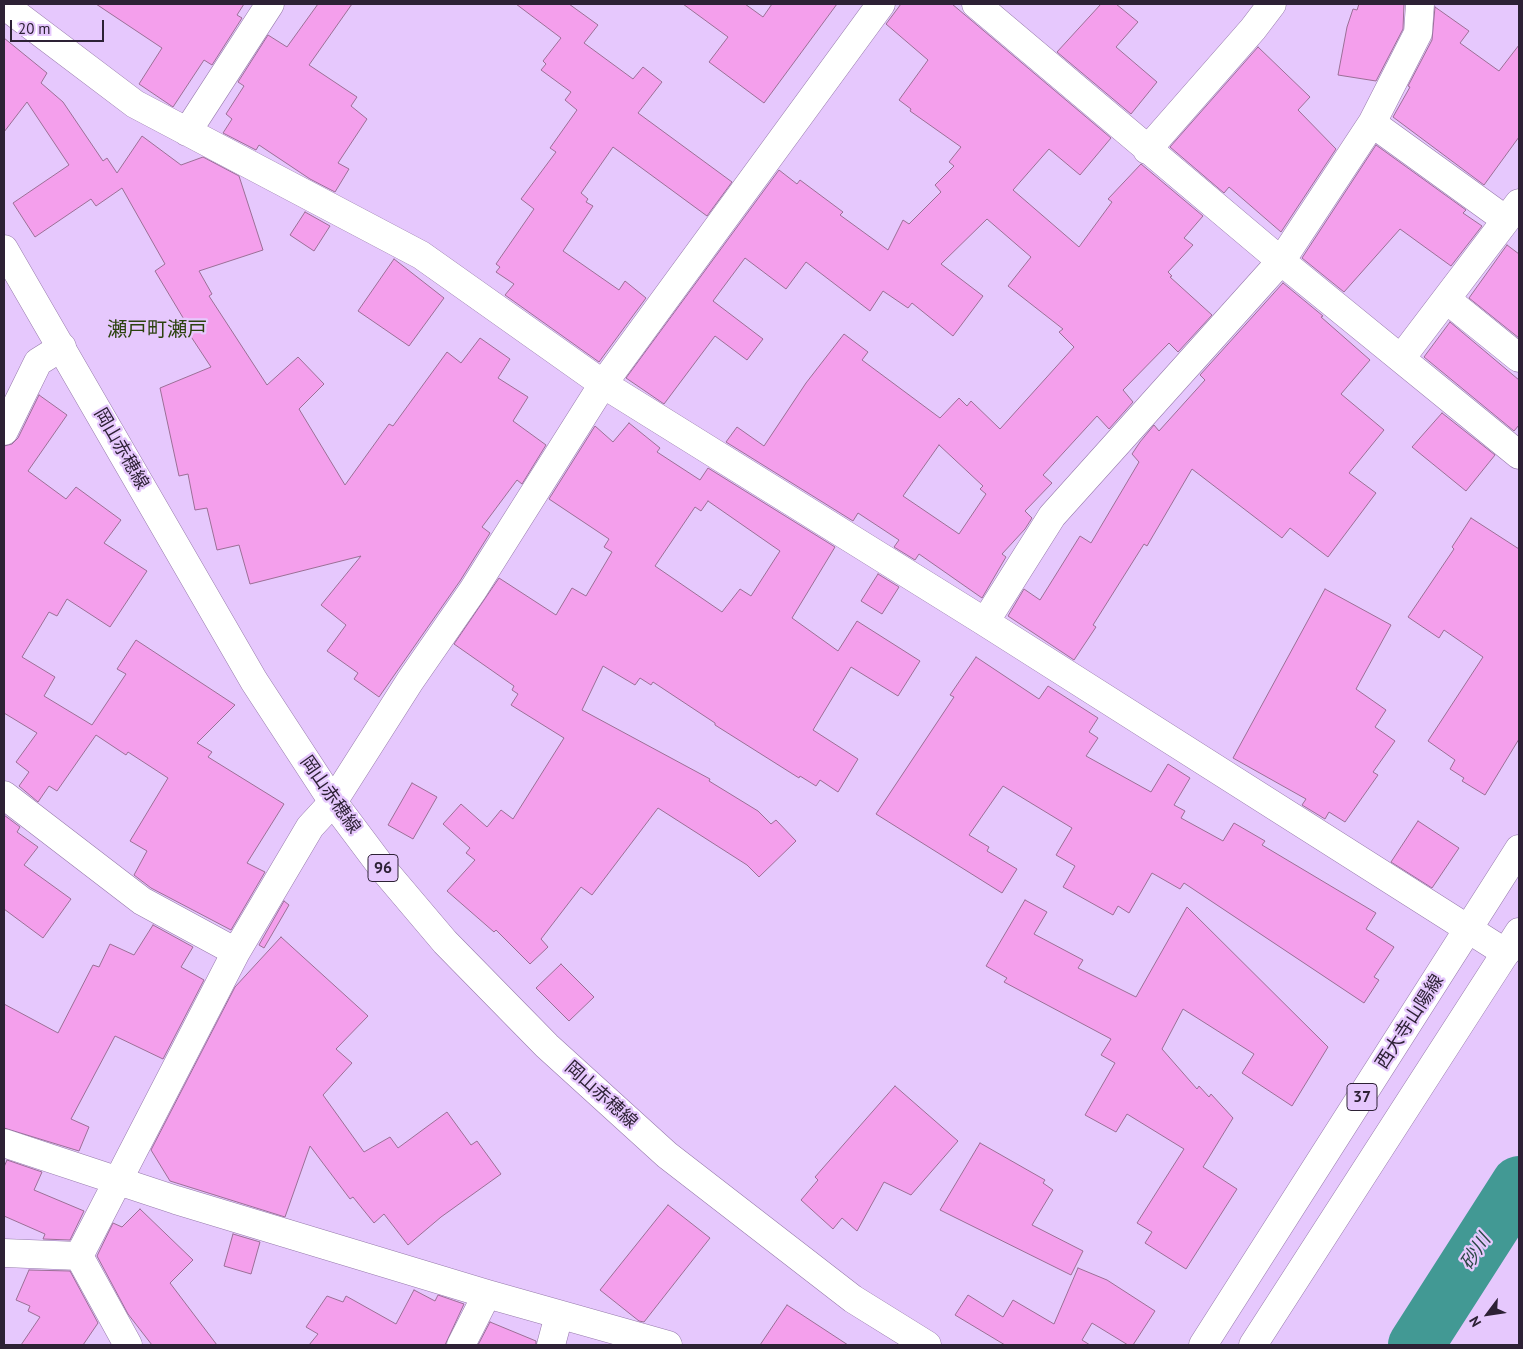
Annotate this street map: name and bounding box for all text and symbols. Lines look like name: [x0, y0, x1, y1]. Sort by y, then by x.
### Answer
scale bar: [12, 10, 106, 42]
text: 20 m: [18, 19, 51, 38]
district label: 瀬戸町瀬戸: [107, 318, 207, 342]
street label: 岡山赤穂線: [89, 405, 153, 493]
street label: 岡山赤穂線: [295, 752, 365, 838]
road number: 96: [368, 854, 398, 881]
street label: 西大寺山陽線: [1372, 971, 1448, 1073]
street label: 岡山赤穂線: [560, 1057, 642, 1133]
road number: 37: [1347, 1084, 1377, 1110]
water label: 砂川: [1456, 1230, 1496, 1274]
north arrow: [1463, 1289, 1513, 1339]
text: N: [1465, 1313, 1485, 1330]

